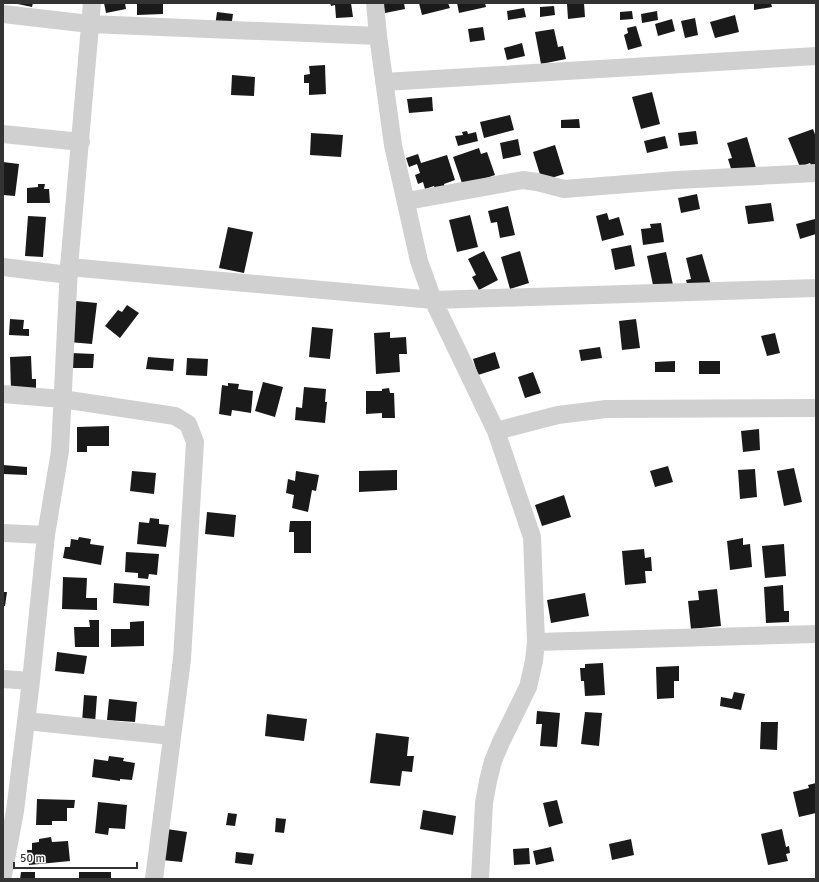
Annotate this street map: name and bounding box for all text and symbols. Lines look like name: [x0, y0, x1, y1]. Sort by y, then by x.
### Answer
scale bar: [14, 844, 137, 870]
text: 50 m: [20, 851, 45, 866]

